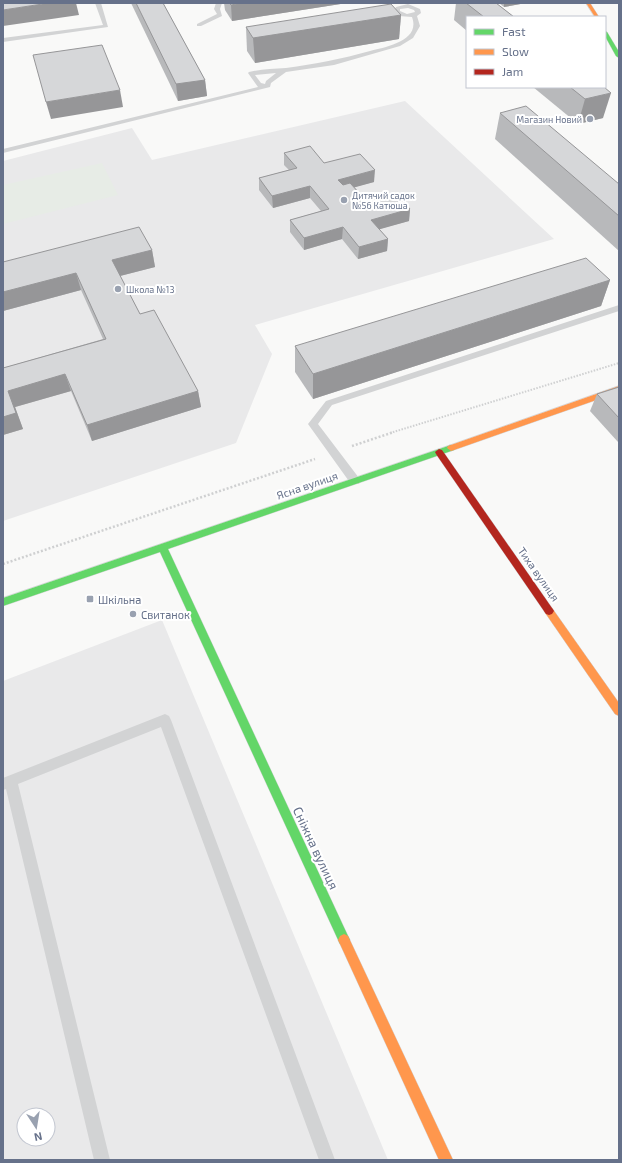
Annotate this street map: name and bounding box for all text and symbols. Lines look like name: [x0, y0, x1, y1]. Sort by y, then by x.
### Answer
legend: [466, 16, 606, 88]
text: Fast: [502, 24, 526, 38]
text: Slow: [502, 44, 529, 58]
text: Jam: [502, 64, 523, 78]
place label: Магазин Новий: [516, 114, 582, 125]
marker: Магазин Новий: [585, 114, 595, 124]
place label: Дитячий садок №56 Катюша: [352, 190, 415, 211]
marker: Дитячий садок №56 Катюша: [339, 195, 349, 205]
marker: Школа №13: [113, 284, 123, 294]
place label: Школа №13: [126, 284, 174, 295]
street label: Ясна вулиця: [275, 468, 340, 502]
street label: Тиха вулиця: [515, 545, 562, 604]
place label: Шкільна: [98, 593, 141, 606]
marker: Шкільна: [85, 594, 95, 604]
place label: Свитанок: [141, 608, 190, 621]
marker: Свитанок: [128, 609, 138, 619]
street label: Сніжна вулиця: [290, 804, 342, 892]
north arrow: [16, 1107, 56, 1147]
text: N: [33, 1130, 43, 1144]

